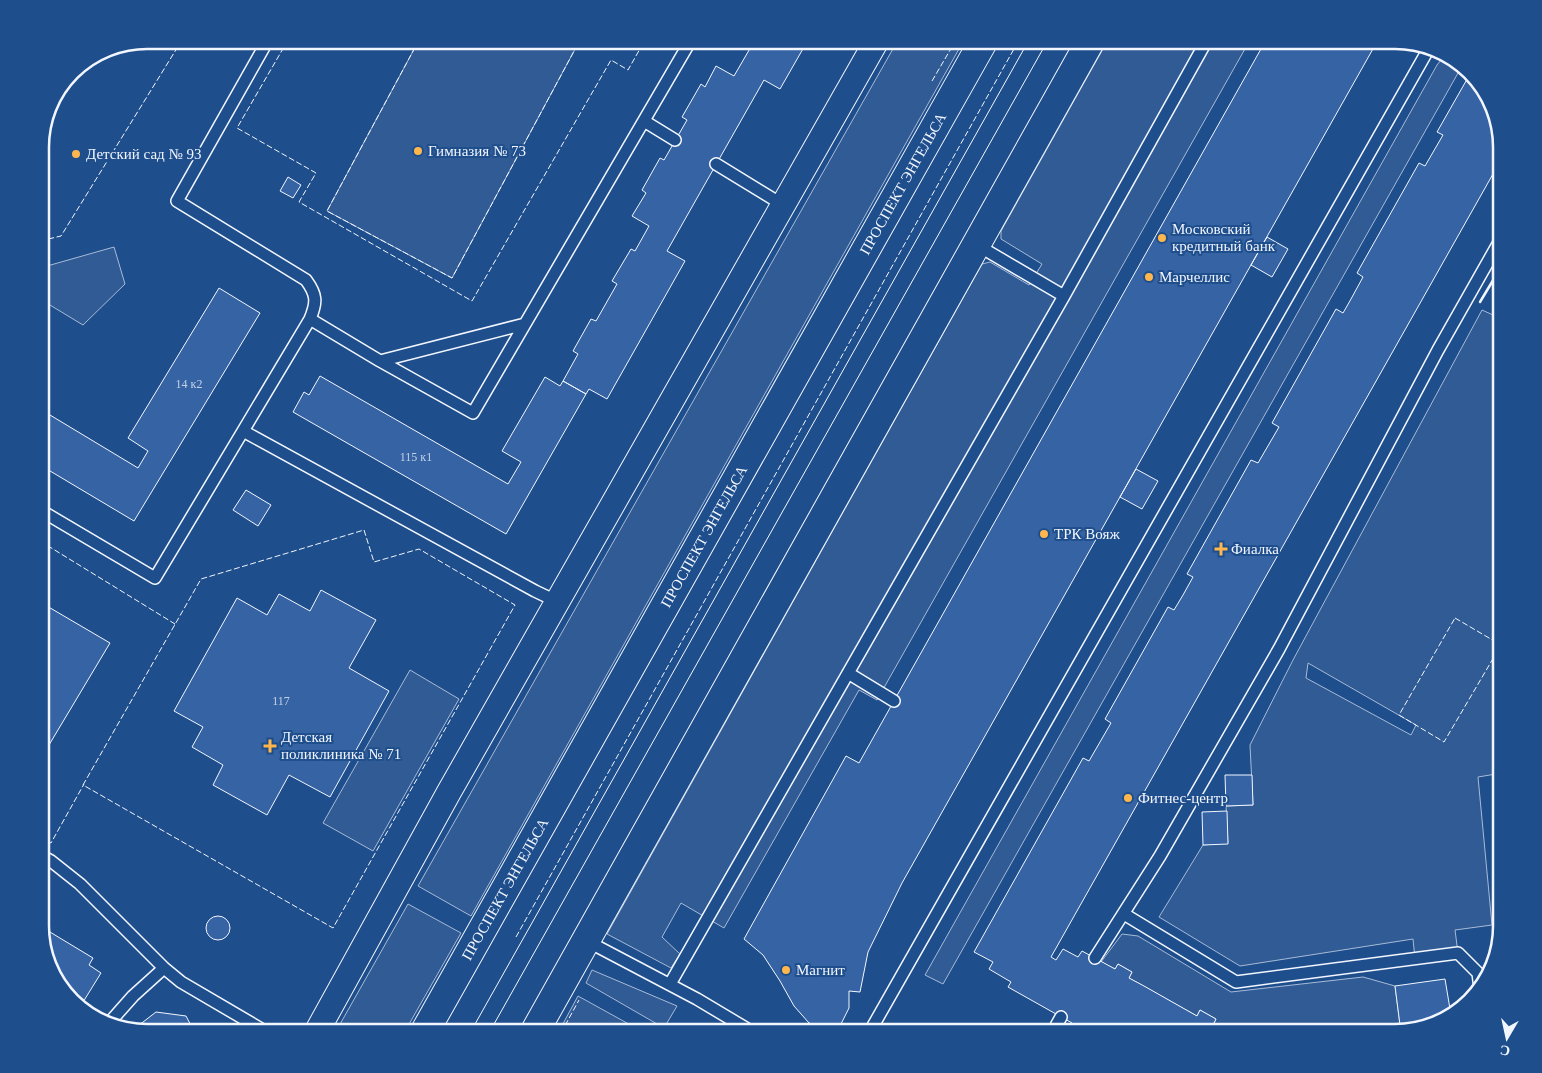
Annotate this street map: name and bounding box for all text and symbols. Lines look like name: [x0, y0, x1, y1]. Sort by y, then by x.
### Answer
street label: ПРОСПЕКТ ЭНГЕЛЬСА: [857, 110, 949, 257]
place label: Гимназия № 73: [428, 143, 526, 159]
marker: Гимназия № 73: [412, 145, 424, 157]
place label: Детский сад № 93: [86, 146, 202, 162]
marker: Детский сад № 93: [70, 148, 82, 160]
place label: Московский кредитный банк: [1172, 221, 1276, 254]
marker: Московский кредитный банк: [1156, 232, 1168, 244]
place label: Марчеллис: [1159, 269, 1230, 285]
marker: Марчеллис: [1143, 271, 1155, 283]
house number: 14 к2: [176, 377, 202, 391]
house number: 115 к1: [400, 450, 432, 464]
street label: ПРОСПЕКТ ЭНГЕЛЬСА: [658, 463, 750, 610]
place label: ТРК Вояж: [1054, 526, 1120, 542]
marker: ТРК Вояж: [1038, 528, 1050, 540]
place label: Фиалка: [1231, 541, 1279, 557]
marker: Фиалка: [1215, 543, 1227, 555]
house number: 117: [272, 694, 290, 708]
place label: Детская поликлиника № 71: [281, 729, 401, 762]
marker: Детская поликлиника № 71: [263, 739, 277, 753]
place label: Фитнес-центр: [1138, 790, 1228, 806]
marker: Фитнес-центр: [1122, 792, 1134, 804]
street label: ПРОСПЕКТ ЭНГЕЛЬСА: [459, 815, 551, 963]
place label: Магнит: [796, 962, 845, 978]
marker: Магнит: [780, 964, 792, 976]
north arrow: [1482, 1013, 1532, 1063]
text: С: [1499, 1042, 1511, 1059]

